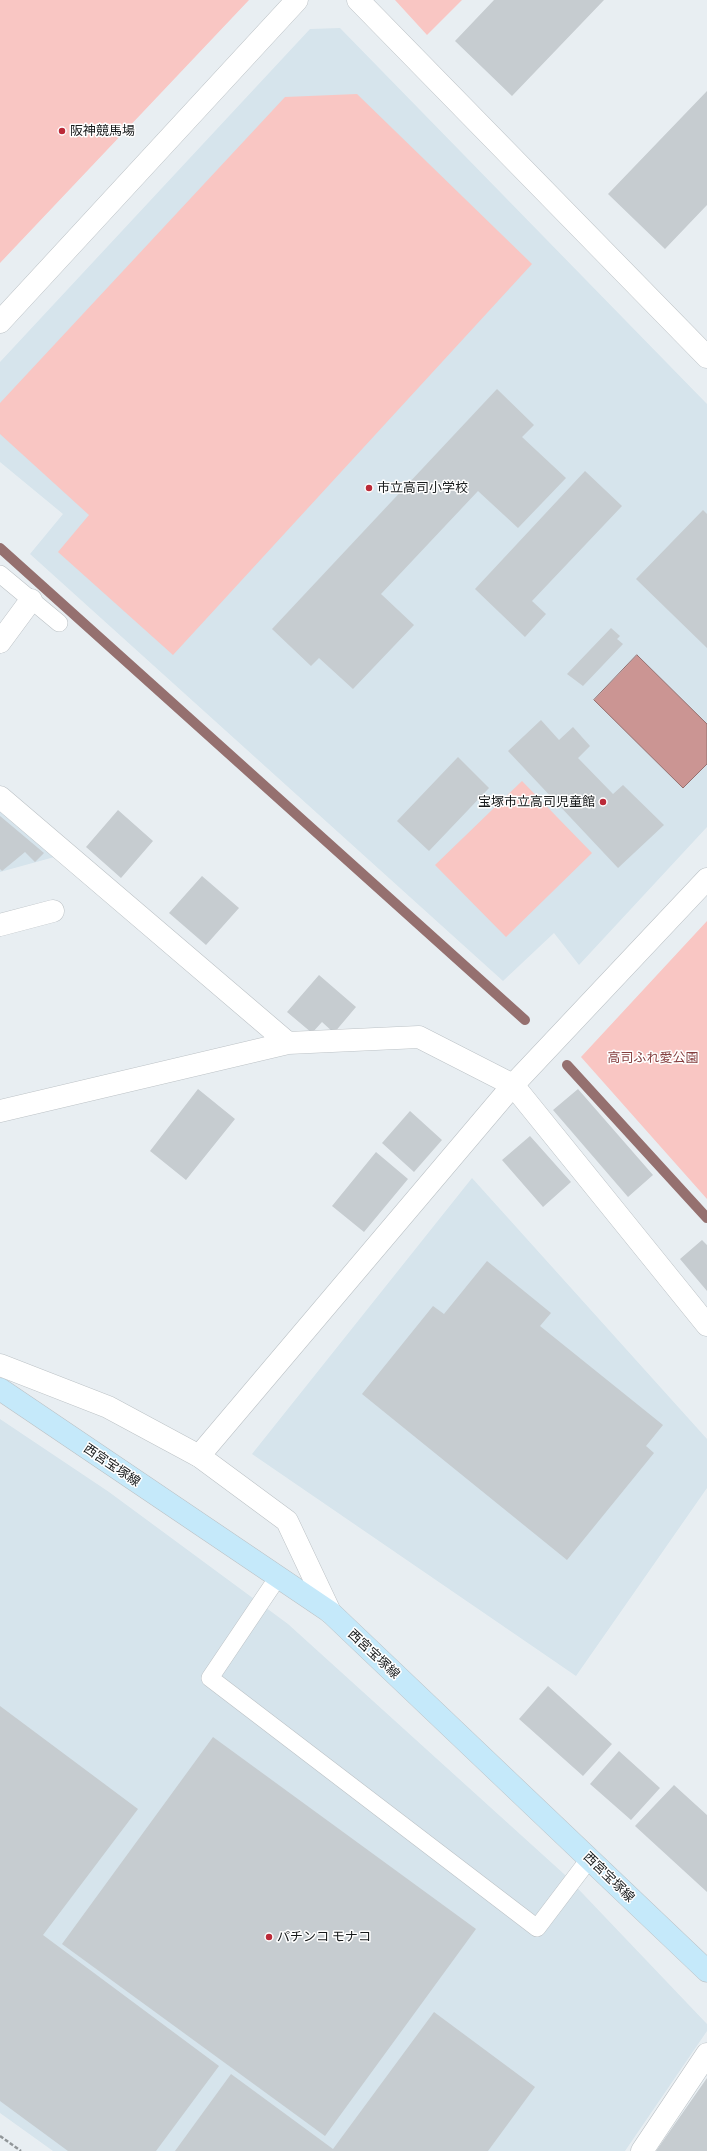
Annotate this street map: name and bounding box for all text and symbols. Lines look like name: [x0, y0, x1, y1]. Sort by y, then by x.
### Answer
place label: 阪神競馬場: [70, 123, 135, 139]
marker: 阪神競馬場: [57, 126, 67, 136]
place label: 市立高司小学校: [377, 480, 468, 496]
marker: 市立高司小学校: [364, 483, 374, 493]
place label: 宝塚市立高司児童館: [478, 794, 595, 810]
marker: 宝塚市立高司児童館: [598, 797, 608, 807]
park label: 高司ふれ愛公園: [608, 1050, 698, 1066]
street label: 西宮宝塚線: [81, 1440, 143, 1490]
street label: 西宮宝塚線: [345, 1626, 403, 1682]
street label: 西宮宝塚線: [580, 1849, 638, 1905]
place label: パチンコ モナコ: [277, 1929, 371, 1945]
marker: パチンコ モナコ: [264, 1932, 274, 1942]

